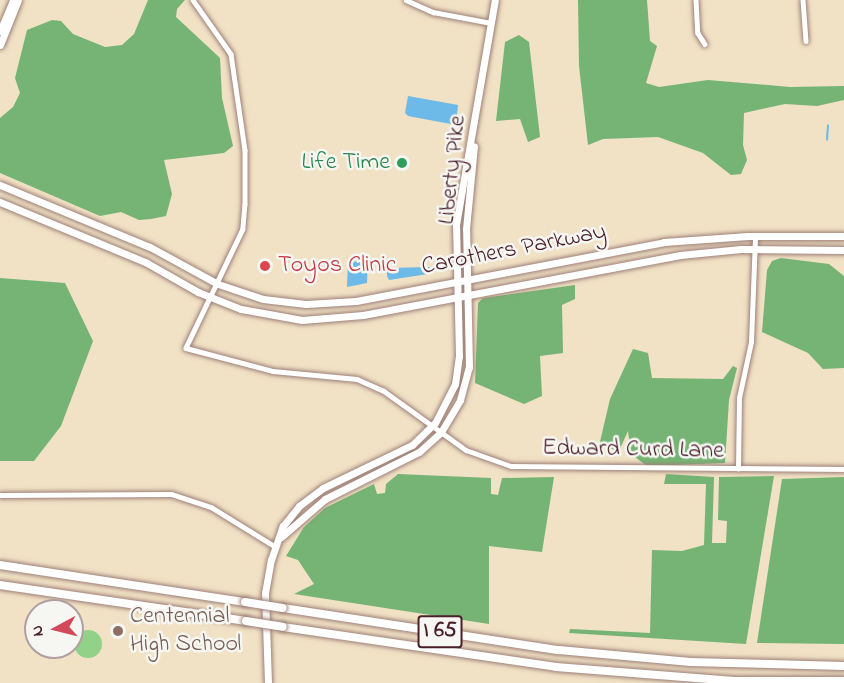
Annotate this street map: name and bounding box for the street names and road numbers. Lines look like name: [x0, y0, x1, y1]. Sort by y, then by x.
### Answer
street label: Liberty Pike: [433, 114, 473, 226]
street label: Carothers Parkway: [419, 218, 609, 282]
street label: Edward Curd Lane: [542, 434, 724, 466]
road number: I 65: [418, 613, 462, 651]

